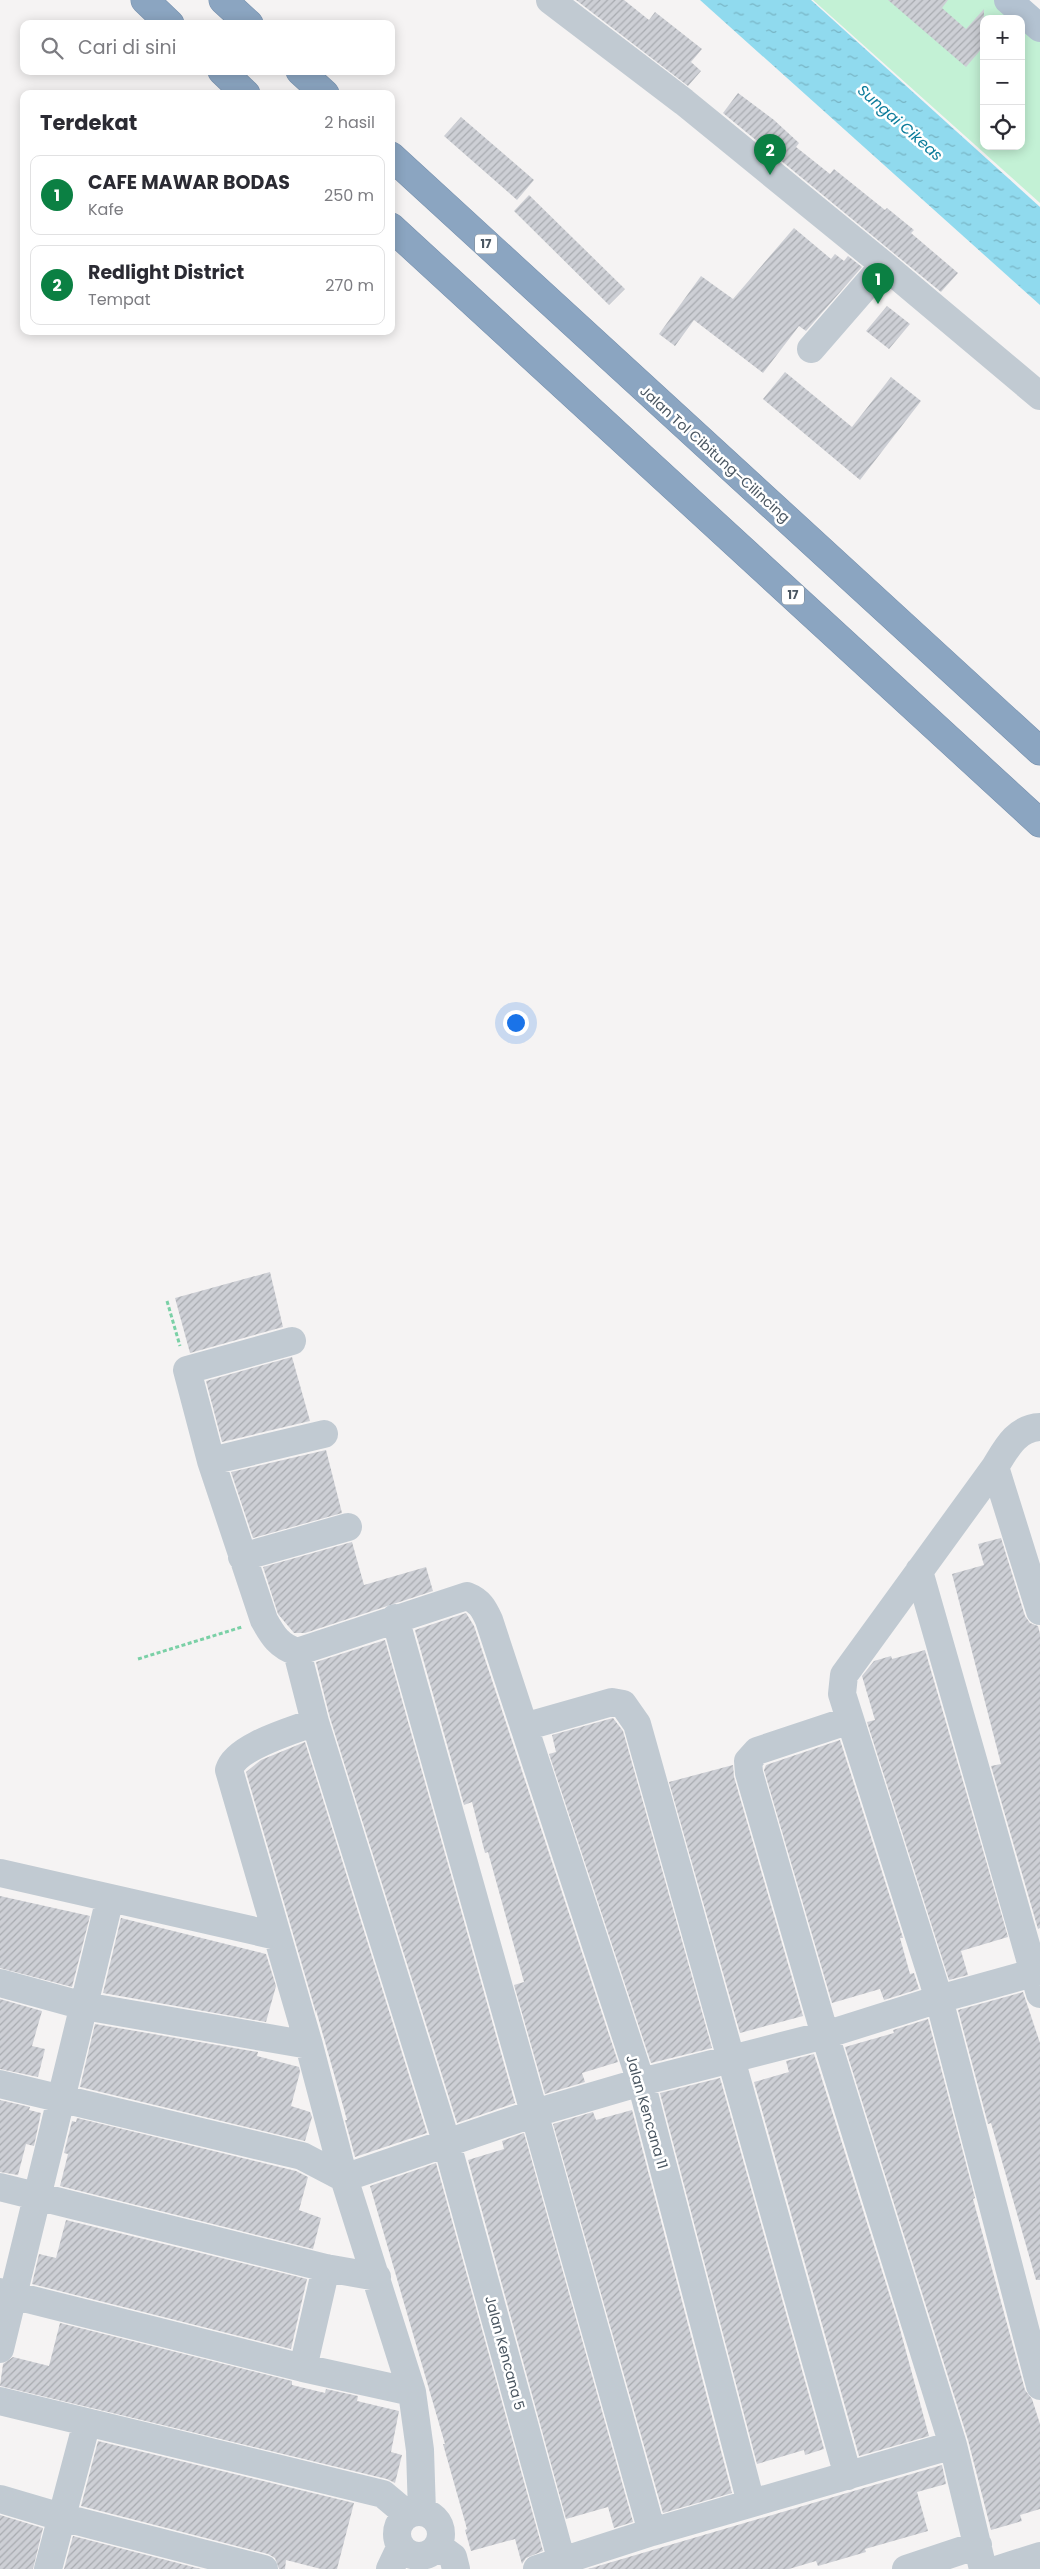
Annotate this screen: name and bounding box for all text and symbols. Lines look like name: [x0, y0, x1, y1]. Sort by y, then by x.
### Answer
map controls: [980, 15, 1025, 150]
button: +: [980, 15, 1025, 60]
search box: [20, 20, 395, 75]
icon: search: [38, 34, 66, 62]
text: Cari di sini: [78, 34, 176, 61]
button: −: [980, 60, 1025, 105]
water label: Sungai Cikeas: [853, 80, 948, 166]
button: locate: [980, 105, 1025, 150]
text: Terdekat: [40, 108, 137, 137]
text: 2 hasil: [324, 111, 375, 134]
pin: 2: [754, 134, 786, 175]
text: CAFE MAWAR BODAS: [88, 169, 290, 196]
text: 1: [54, 184, 60, 207]
text: 250 m: [324, 184, 374, 207]
text: Kafe: [88, 198, 124, 221]
road number: 17: [475, 234, 497, 253]
text: Redlight District: [88, 259, 244, 286]
pin: 1: [862, 263, 894, 304]
text: 2: [52, 274, 62, 297]
text: 270 m: [325, 274, 374, 297]
text: Tempat: [88, 288, 151, 311]
street label: Jalan Tol Cibitung–Cilincing: [636, 381, 794, 527]
road number: 17: [782, 586, 804, 604]
your location: [503, 1010, 529, 1036]
street label: Jalan Kencana 11: [621, 2053, 673, 2171]
street label: Jalan Kencana 5: [480, 2294, 530, 2412]

